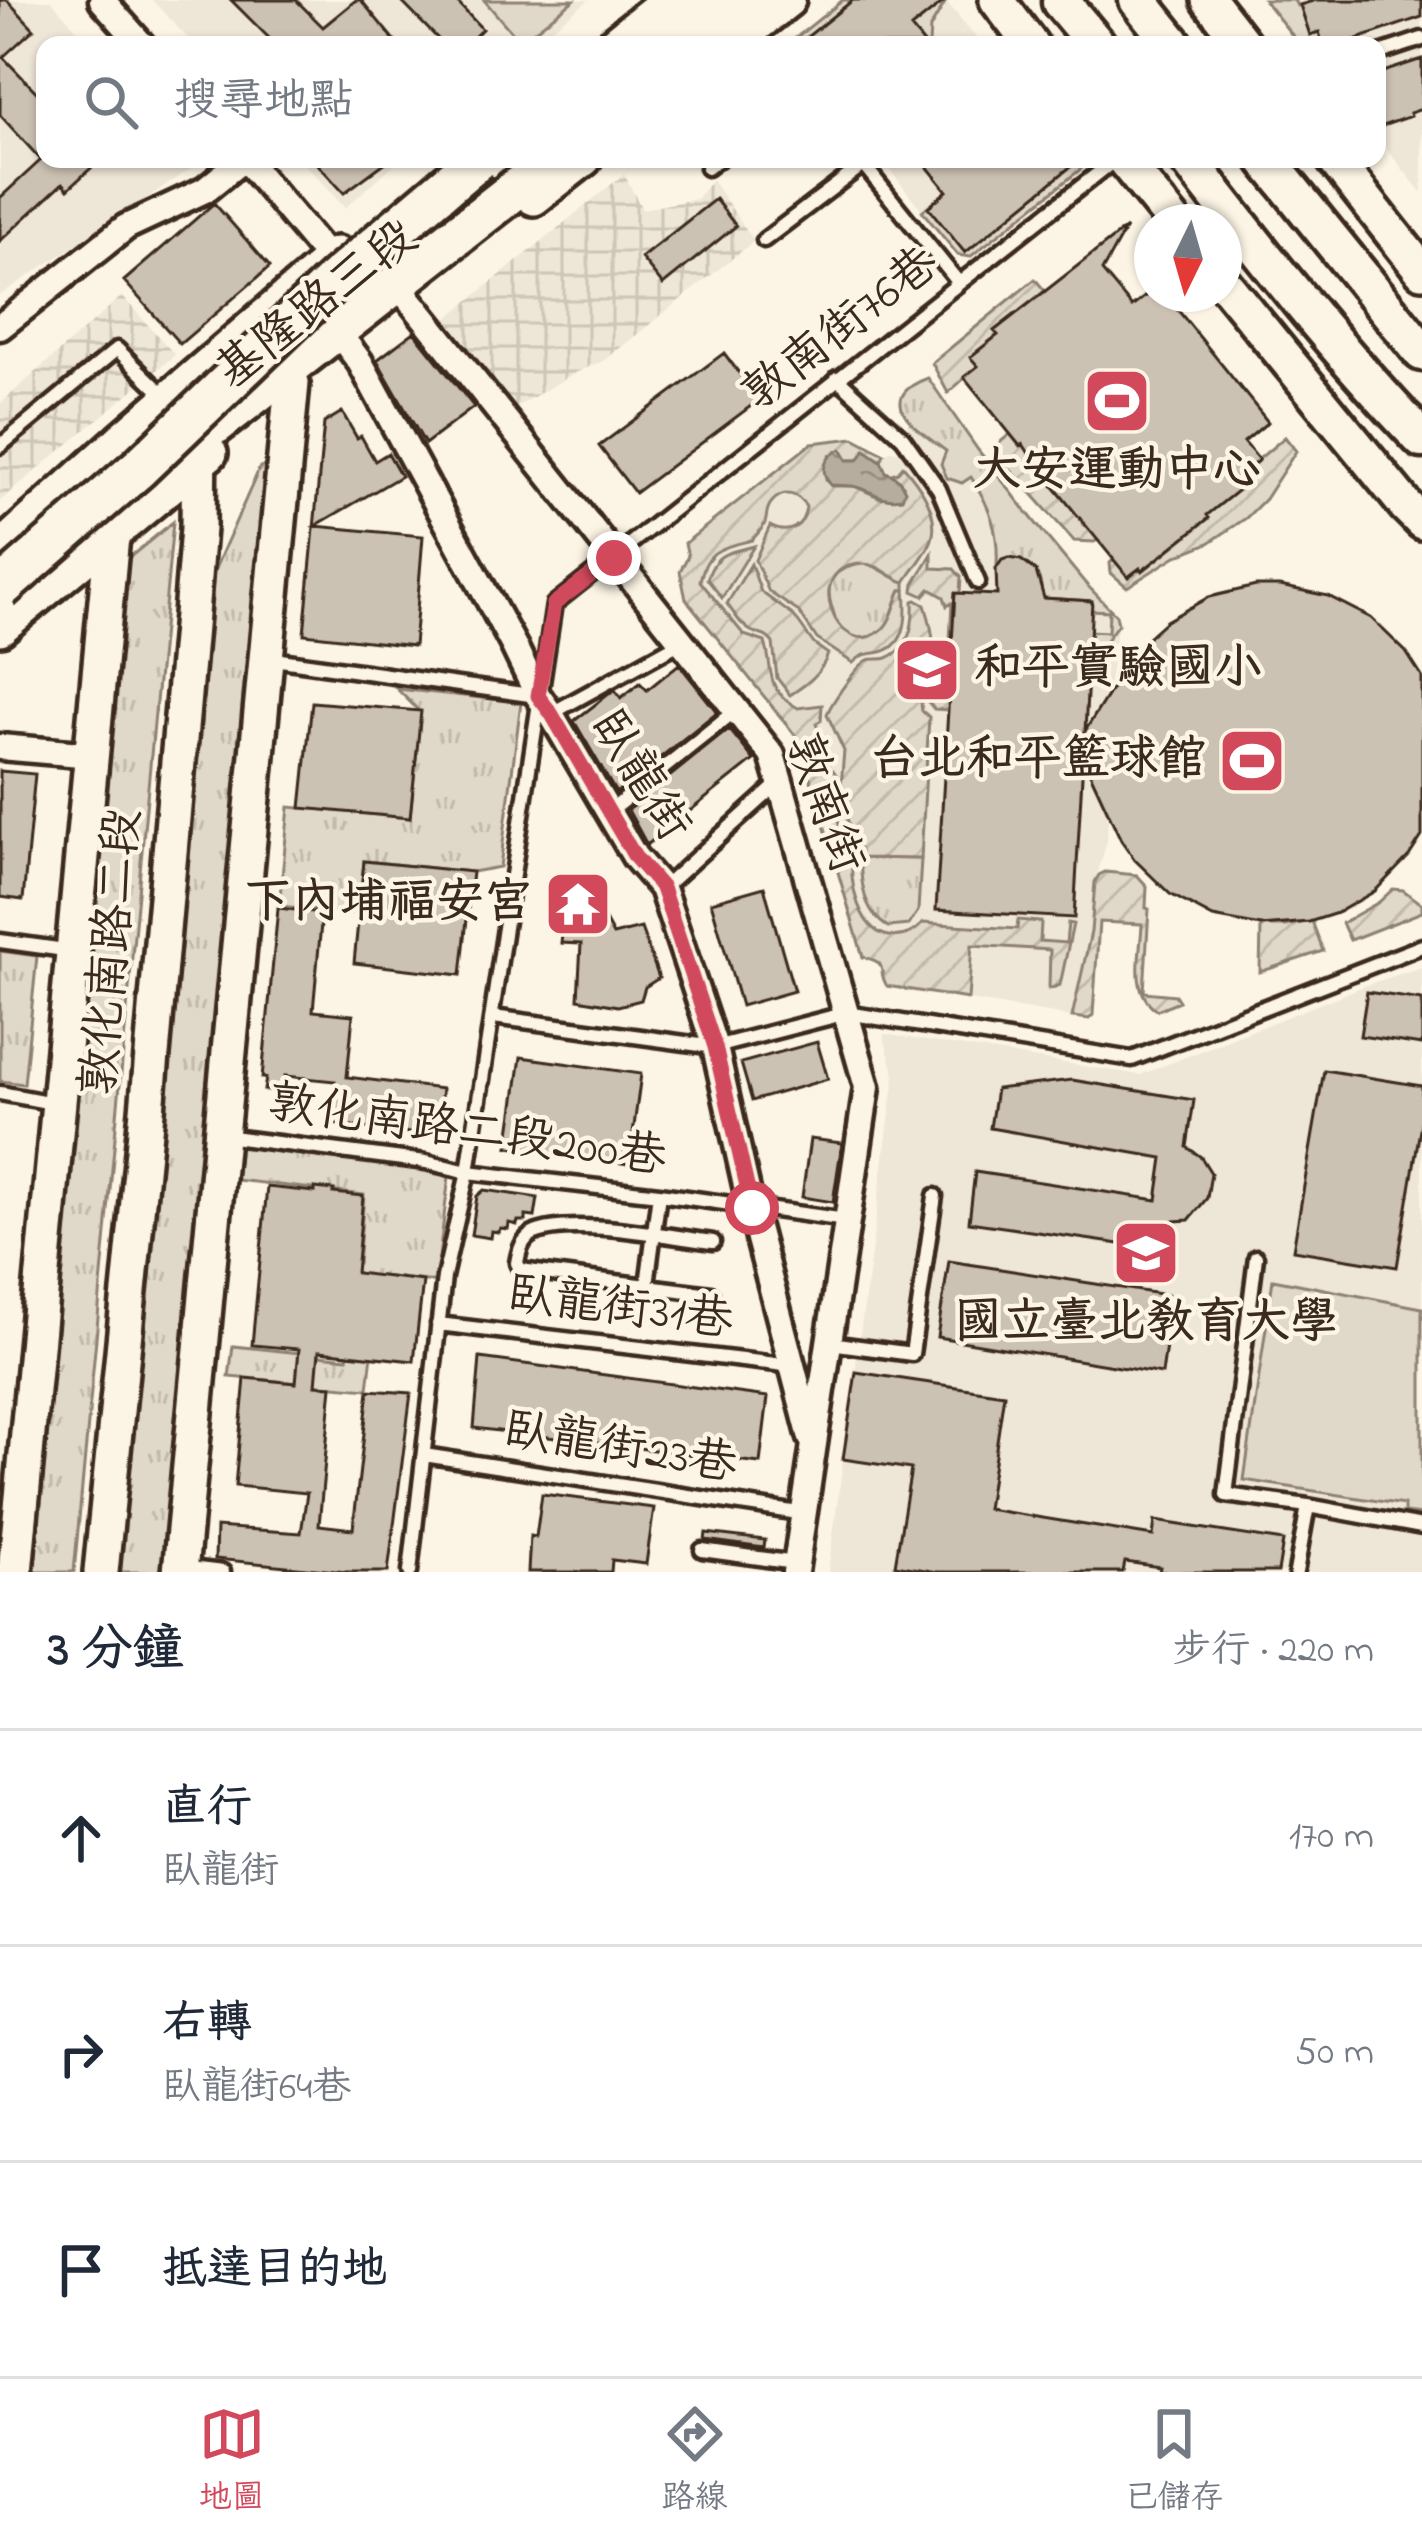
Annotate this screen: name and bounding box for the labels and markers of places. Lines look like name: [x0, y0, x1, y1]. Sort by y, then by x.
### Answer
sports icon: 大安運動中心: [1082, 366, 1152, 436]
place label: 大安運動中心: [973, 437, 1261, 507]
school or university icon: 和平實驗國小: [892, 635, 962, 705]
place label: 和平實驗國小: [974, 635, 1262, 705]
place label: 台北和平籃球館: [870, 726, 1206, 796]
sports icon: 台北和平籃球館: [1217, 726, 1287, 796]
place label: 下內埔福安宮: [244, 869, 532, 939]
temple icon: 下內埔福安宮: [543, 869, 613, 939]
school or university icon: 國立臺北教育大學: [1111, 1218, 1181, 1288]
place label: 國立臺北教育大學: [954, 1289, 1338, 1359]

